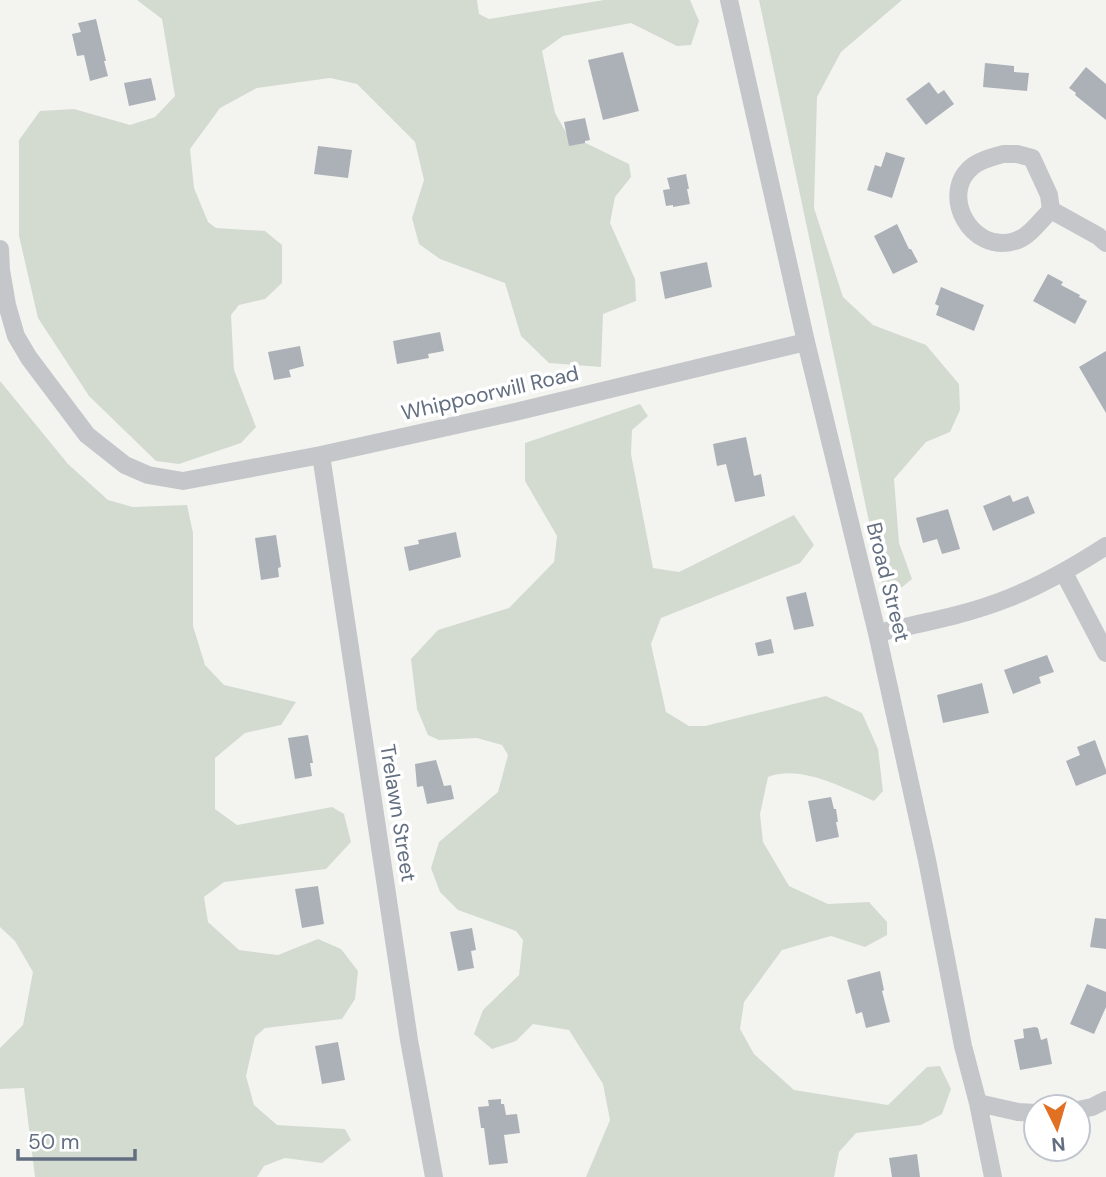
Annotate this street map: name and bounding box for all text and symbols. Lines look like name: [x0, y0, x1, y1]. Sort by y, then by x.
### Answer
street label: Whippoorwill Road: [399, 359, 581, 427]
street label: Broad Street: [860, 519, 916, 645]
street label: Trelawn Street: [373, 742, 423, 884]
north arrow: [1022, 1093, 1092, 1163]
scale bar: [18, 1118, 135, 1162]
text: 50 m: [28, 1128, 79, 1156]
text: N: [1050, 1131, 1066, 1157]

